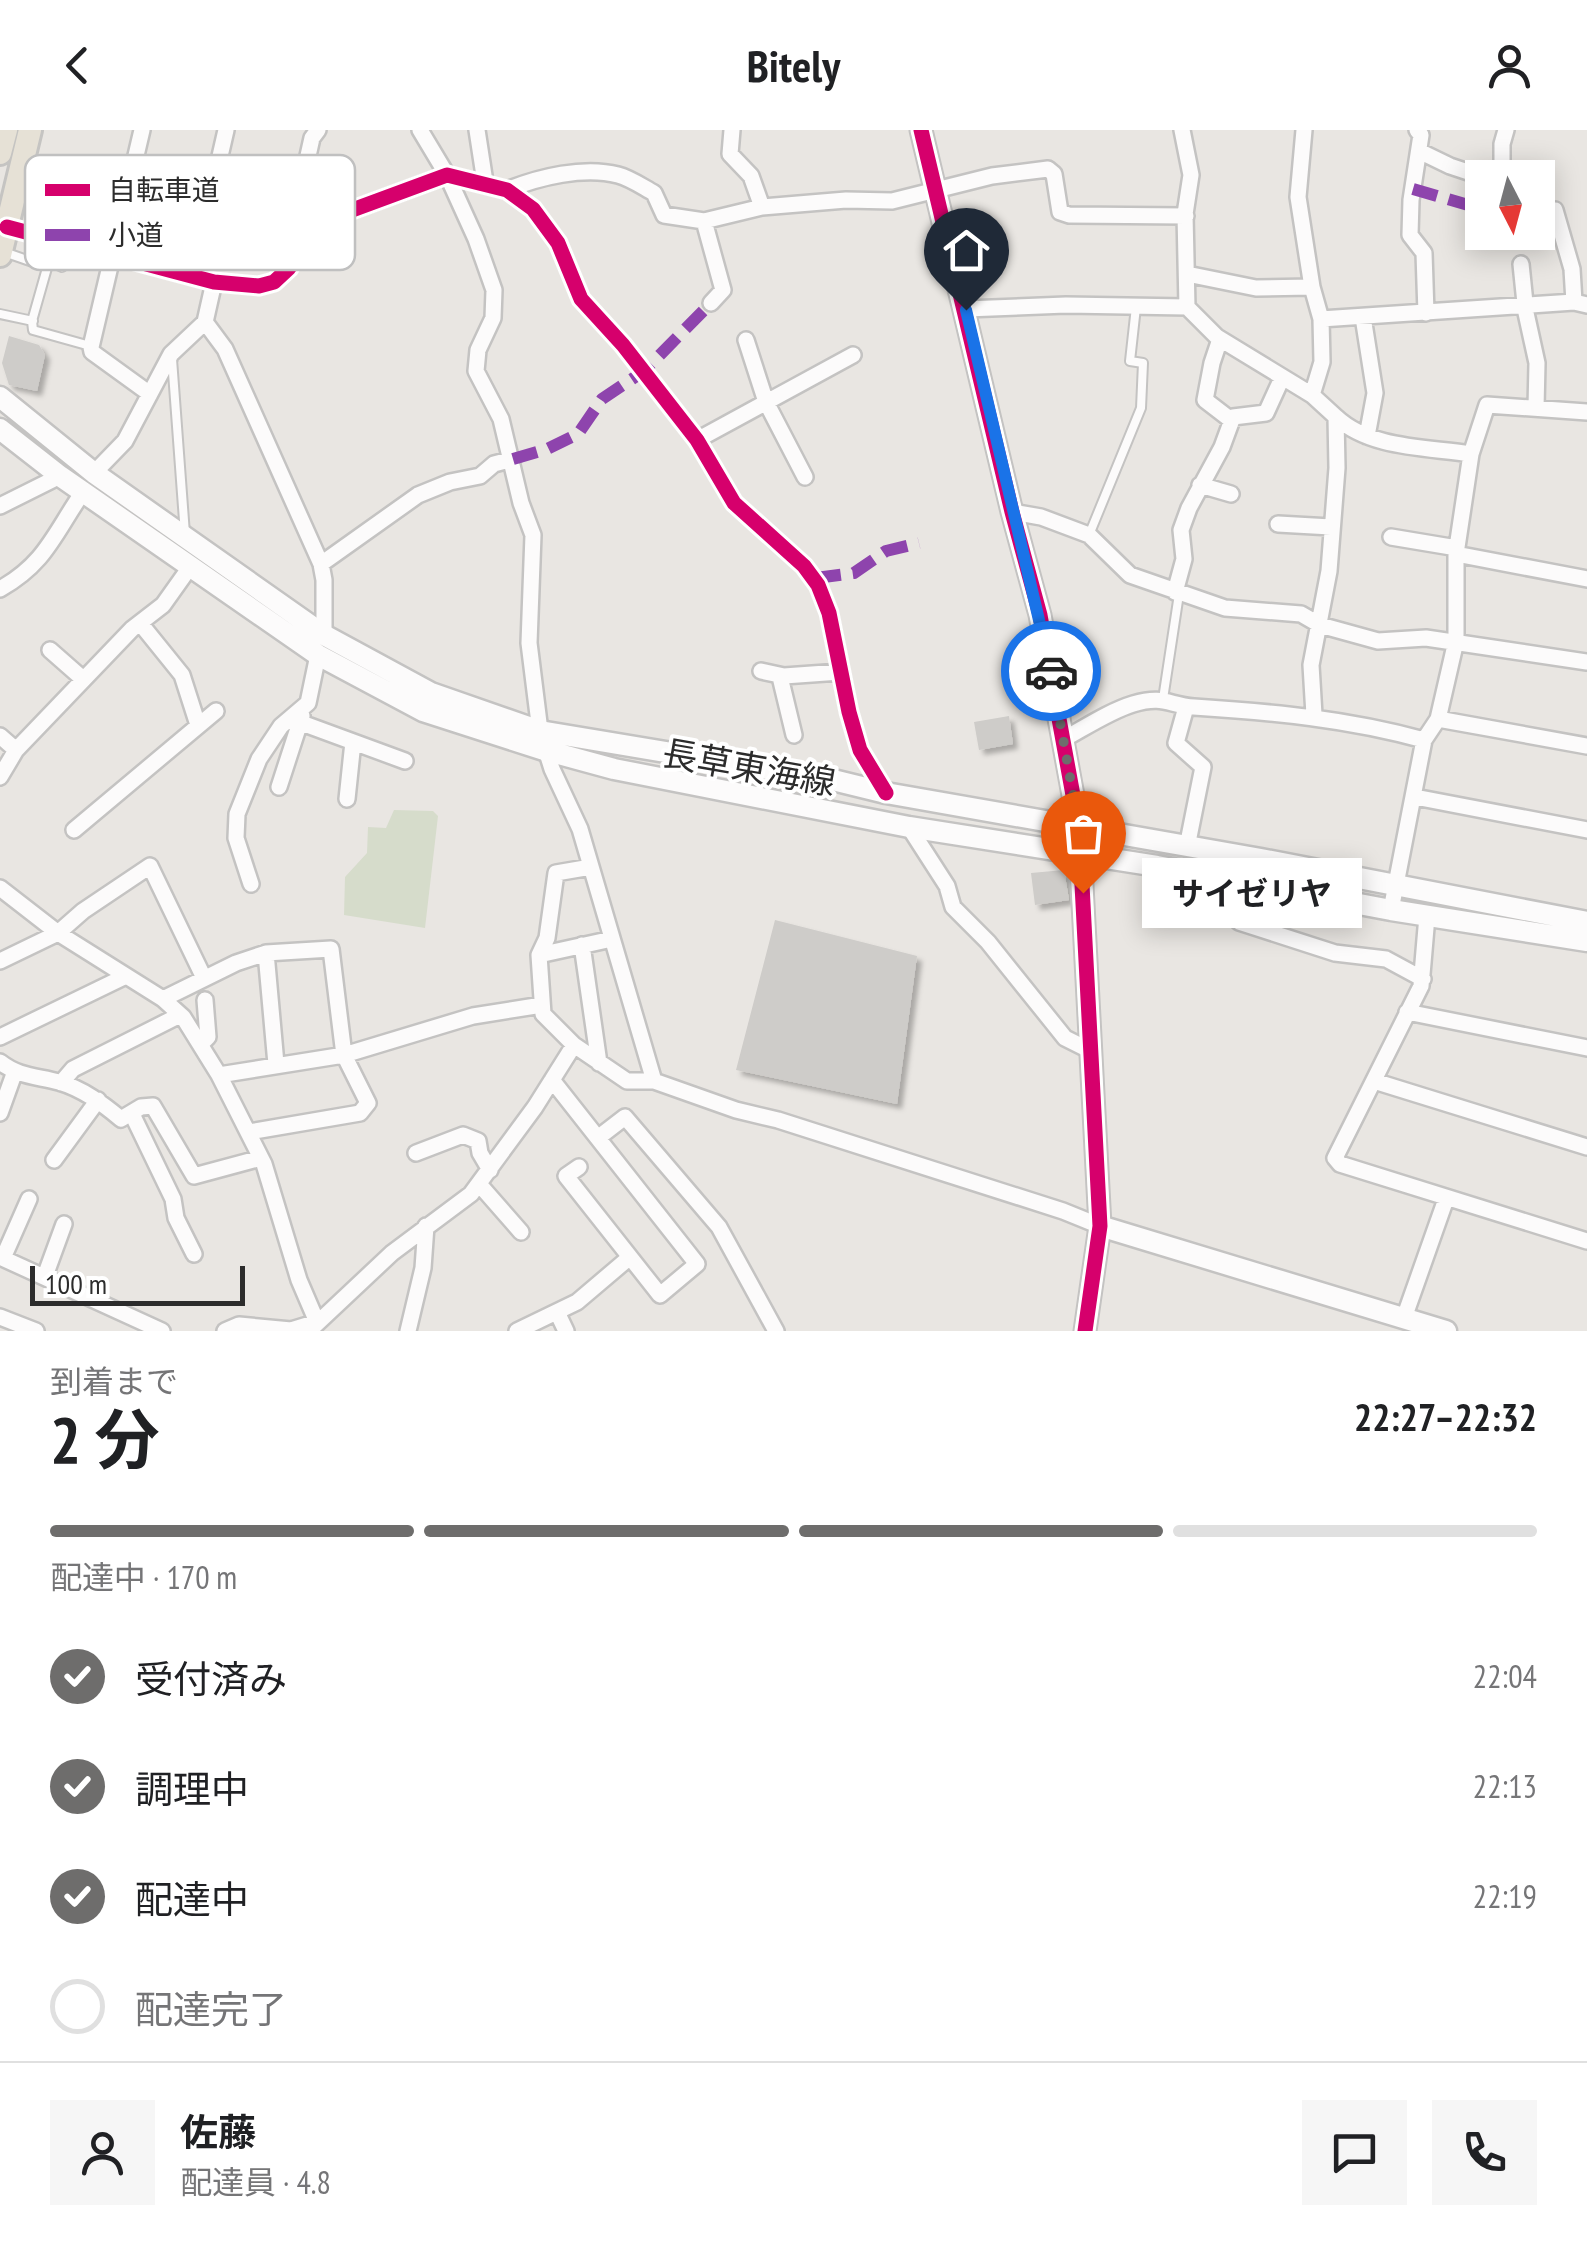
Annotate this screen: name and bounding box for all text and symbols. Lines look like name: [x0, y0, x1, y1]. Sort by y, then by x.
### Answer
text: Bitely: [747, 36, 840, 94]
icon: back: [50, 38, 105, 93]
icon: person: [1482, 38, 1537, 93]
legend: [25, 155, 355, 270]
north arrow: [1465, 160, 1555, 250]
map controls: [1465, 160, 1555, 250]
text: 自転車道: [108, 171, 220, 208]
pin: [924, 208, 1009, 311]
text: 小道: [108, 216, 164, 253]
icon: home: [939, 223, 994, 278]
courier: [1001, 621, 1101, 721]
icon: car: [1024, 644, 1079, 699]
street label: 長草東海線: [659, 729, 839, 805]
pin: [1041, 791, 1126, 894]
icon: bag: [1056, 806, 1111, 861]
callout: サイゼリヤ: [1143, 858, 1363, 928]
text: サイゼリヤ: [1172, 872, 1332, 914]
scale bar: [30, 1261, 245, 1306]
text: 100 m: [45, 1265, 107, 1302]
text: 到着まで: [50, 1360, 178, 1402]
text: 22:27–22:32: [1354, 1392, 1537, 1441]
text: 2 分: [50, 1397, 159, 1481]
text: 配達中 · 170 m: [50, 1556, 237, 1598]
icon: check: [50, 1649, 105, 1704]
text: 受付済み: [135, 1654, 287, 1703]
text: 22:04: [1473, 1655, 1537, 1697]
icon: check: [50, 1759, 105, 1814]
text: 調理中: [135, 1764, 249, 1813]
text: 22:13: [1473, 1765, 1537, 1807]
icon: check: [50, 1869, 105, 1924]
text: 配達中: [135, 1874, 249, 1923]
text: 22:19: [1473, 1875, 1537, 1917]
text: 配達完了: [135, 1984, 287, 2033]
button: person: [50, 2100, 155, 2205]
button: chat: [1302, 2100, 1407, 2205]
button: phone: [1432, 2100, 1537, 2205]
text: 佐藤: [180, 2107, 256, 2156]
text: 配達員 · 4.8: [180, 2161, 331, 2203]

